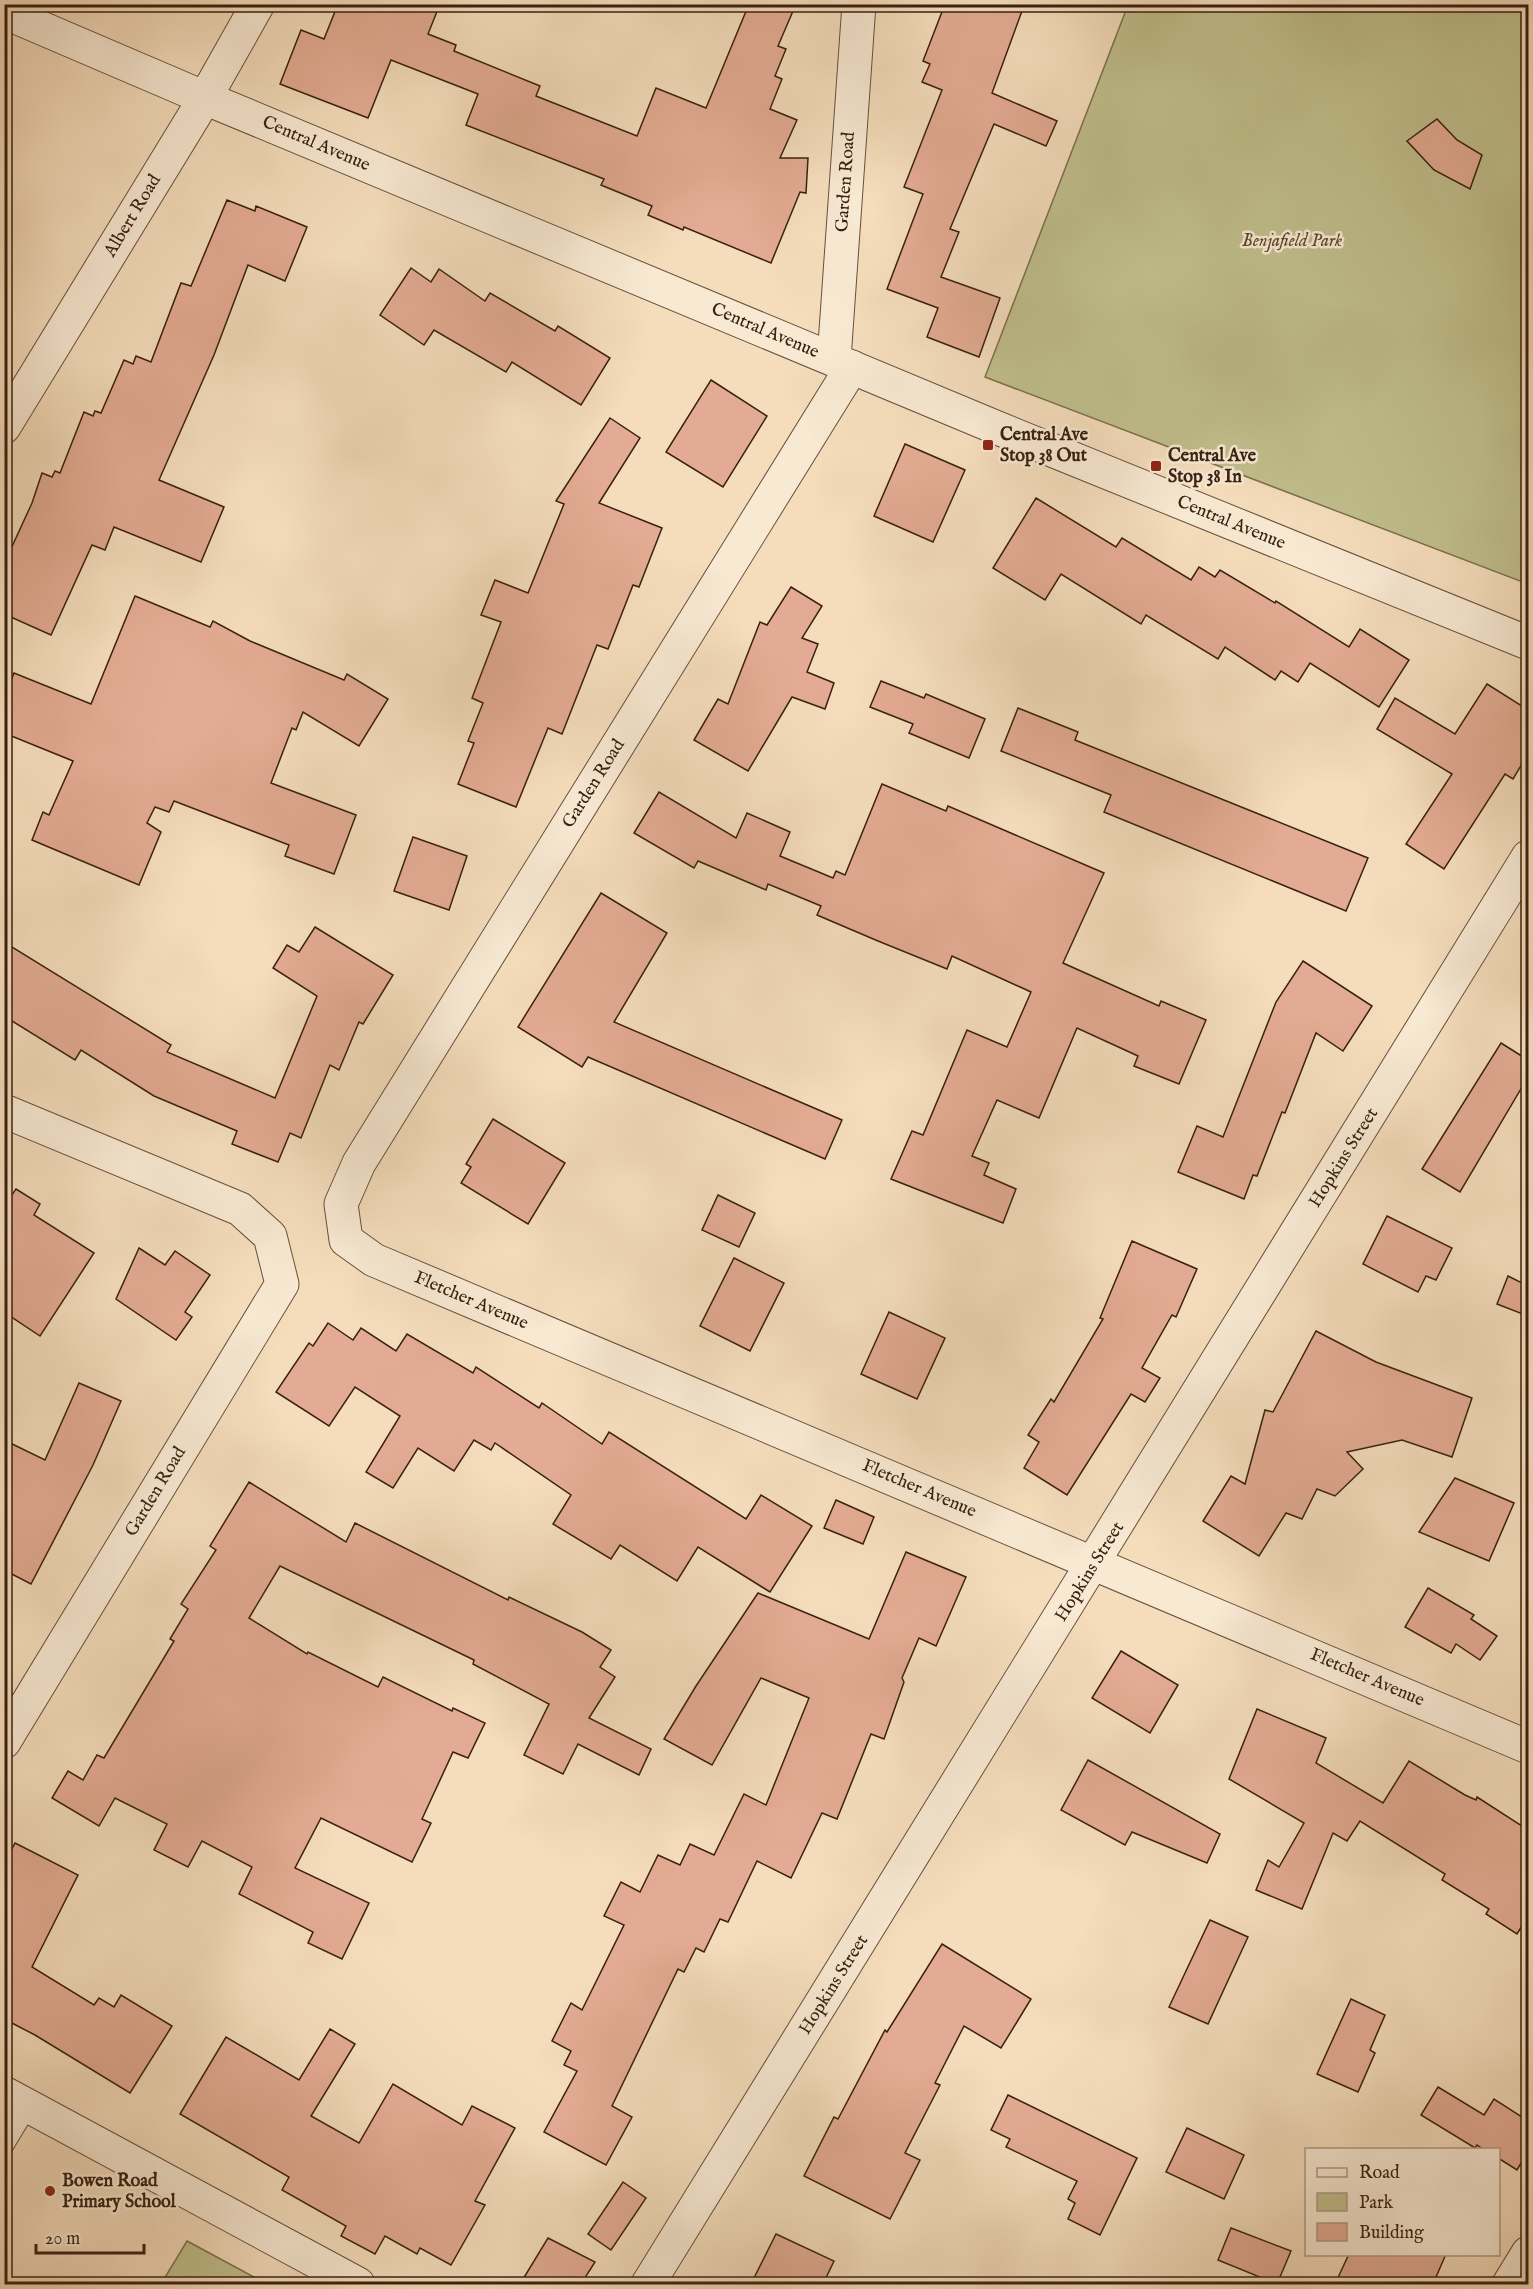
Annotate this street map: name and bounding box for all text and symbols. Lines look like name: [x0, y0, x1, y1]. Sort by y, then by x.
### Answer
street label: Central Avenue: [259, 111, 373, 177]
street label: Garden Road: [831, 131, 861, 233]
street label: Albert Road: [99, 170, 167, 262]
park label: Benjafield Park: [1242, 230, 1342, 253]
street label: Central Avenue: [708, 298, 822, 364]
place label: Central Ave Stop 38 Out: [1000, 424, 1089, 468]
marker: Central Ave Stop 38 Out: [981, 438, 995, 452]
place label: Central Ave Stop 38 In: [1168, 445, 1257, 489]
marker: Central Ave Stop 38 In: [1149, 459, 1163, 473]
street label: Central Avenue: [1173, 491, 1289, 555]
street label: Garden Road: [558, 735, 631, 833]
street label: Hopkins Street: [1304, 1104, 1384, 1212]
street label: Fletcher Avenue: [410, 1267, 532, 1335]
street label: Garden Road: [120, 1443, 192, 1541]
street label: Fletcher Avenue: [858, 1455, 980, 1523]
street label: Hopkins Street: [1050, 1518, 1130, 1626]
street label: Fletcher Avenue: [1306, 1644, 1428, 1712]
street label: Hopkins Street: [794, 1931, 874, 2039]
legend: [1305, 2148, 1500, 2256]
text: Road: [1359, 2162, 1400, 2185]
place label: Bowen Road Primary School: [62, 2170, 177, 2214]
marker: Bowen Road Primary School: [43, 2184, 57, 2198]
text: Park: [1359, 2192, 1394, 2215]
scale bar: [36, 2217, 144, 2255]
text: Building: [1359, 2222, 1424, 2245]
text: 20 m: [45, 2228, 80, 2251]

